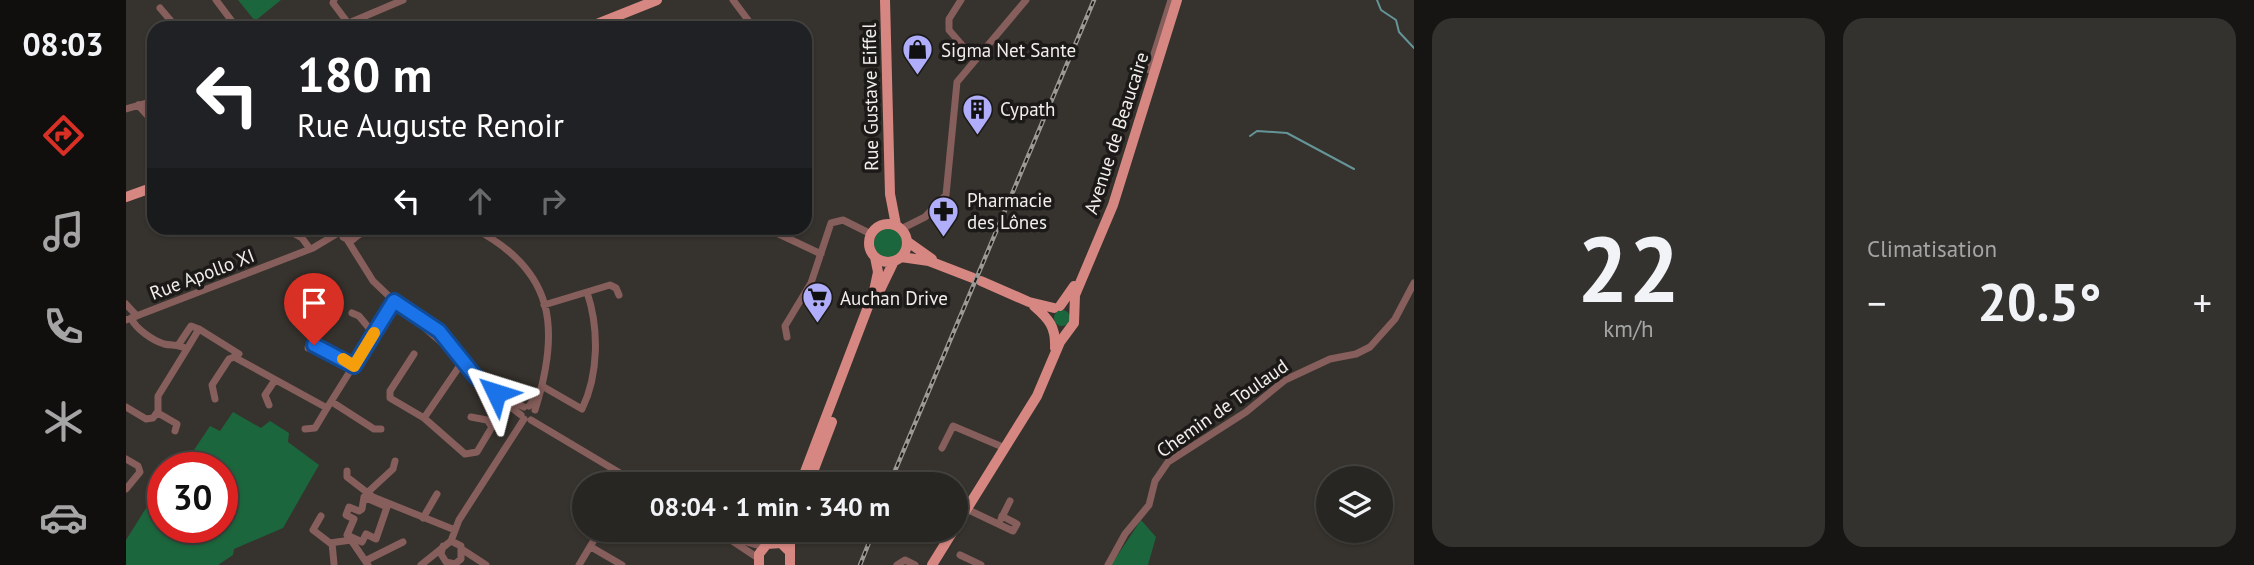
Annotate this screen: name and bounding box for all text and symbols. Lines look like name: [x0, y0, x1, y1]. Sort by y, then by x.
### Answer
street label: Rue Gustave Eiffel: [857, 22, 883, 171]
text: 08:03: [22, 23, 104, 65]
shop icon: Sigma Net Sante: [901, 33, 935, 77]
place label: Sigma Net Sante: [941, 38, 1076, 62]
text: 180 m: [297, 42, 432, 106]
icon: left: [182, 49, 273, 140]
street label: Avenue de Beaucaire: [1078, 49, 1154, 217]
building icon: Cypath: [960, 92, 994, 136]
place label: Cypath: [1000, 97, 1055, 121]
text: Rue Auguste Renoir: [297, 104, 564, 146]
icon: directions: [39, 111, 88, 160]
icon: left: [388, 182, 426, 220]
icon: ahead: [461, 182, 499, 220]
icon: right: [534, 182, 572, 220]
place label: Pharmacie des Lônes: [967, 188, 1052, 234]
pharmacy icon: Pharmacie des Lônes: [927, 194, 961, 238]
icon: music: [39, 207, 88, 256]
text: 22: [1577, 209, 1680, 327]
text: Climatisation: [1867, 234, 1997, 263]
street label: Rue Apollo XI: [146, 243, 258, 305]
text: 20.5°: [1978, 268, 2101, 335]
pin: [284, 273, 344, 345]
text: −: [1867, 278, 1886, 327]
text: +: [2193, 278, 2212, 327]
supermarket icon: Auchan Drive: [800, 281, 834, 325]
icon: arrive: [295, 284, 333, 322]
place label: Auchan Drive: [840, 286, 948, 310]
icon: phone: [39, 302, 88, 351]
text: km/h: [1603, 314, 1654, 343]
street label: Chemin de Toulaud: [1152, 354, 1292, 462]
position arrow: [459, 356, 533, 430]
icon: climate: [39, 397, 88, 446]
speed limit sign: 30: [147, 452, 238, 543]
map controls: [1316, 466, 1393, 543]
button: layers: [1316, 466, 1393, 543]
text: 08:04 · 1 min · 340 m: [650, 490, 890, 523]
icon: car: [39, 493, 88, 542]

